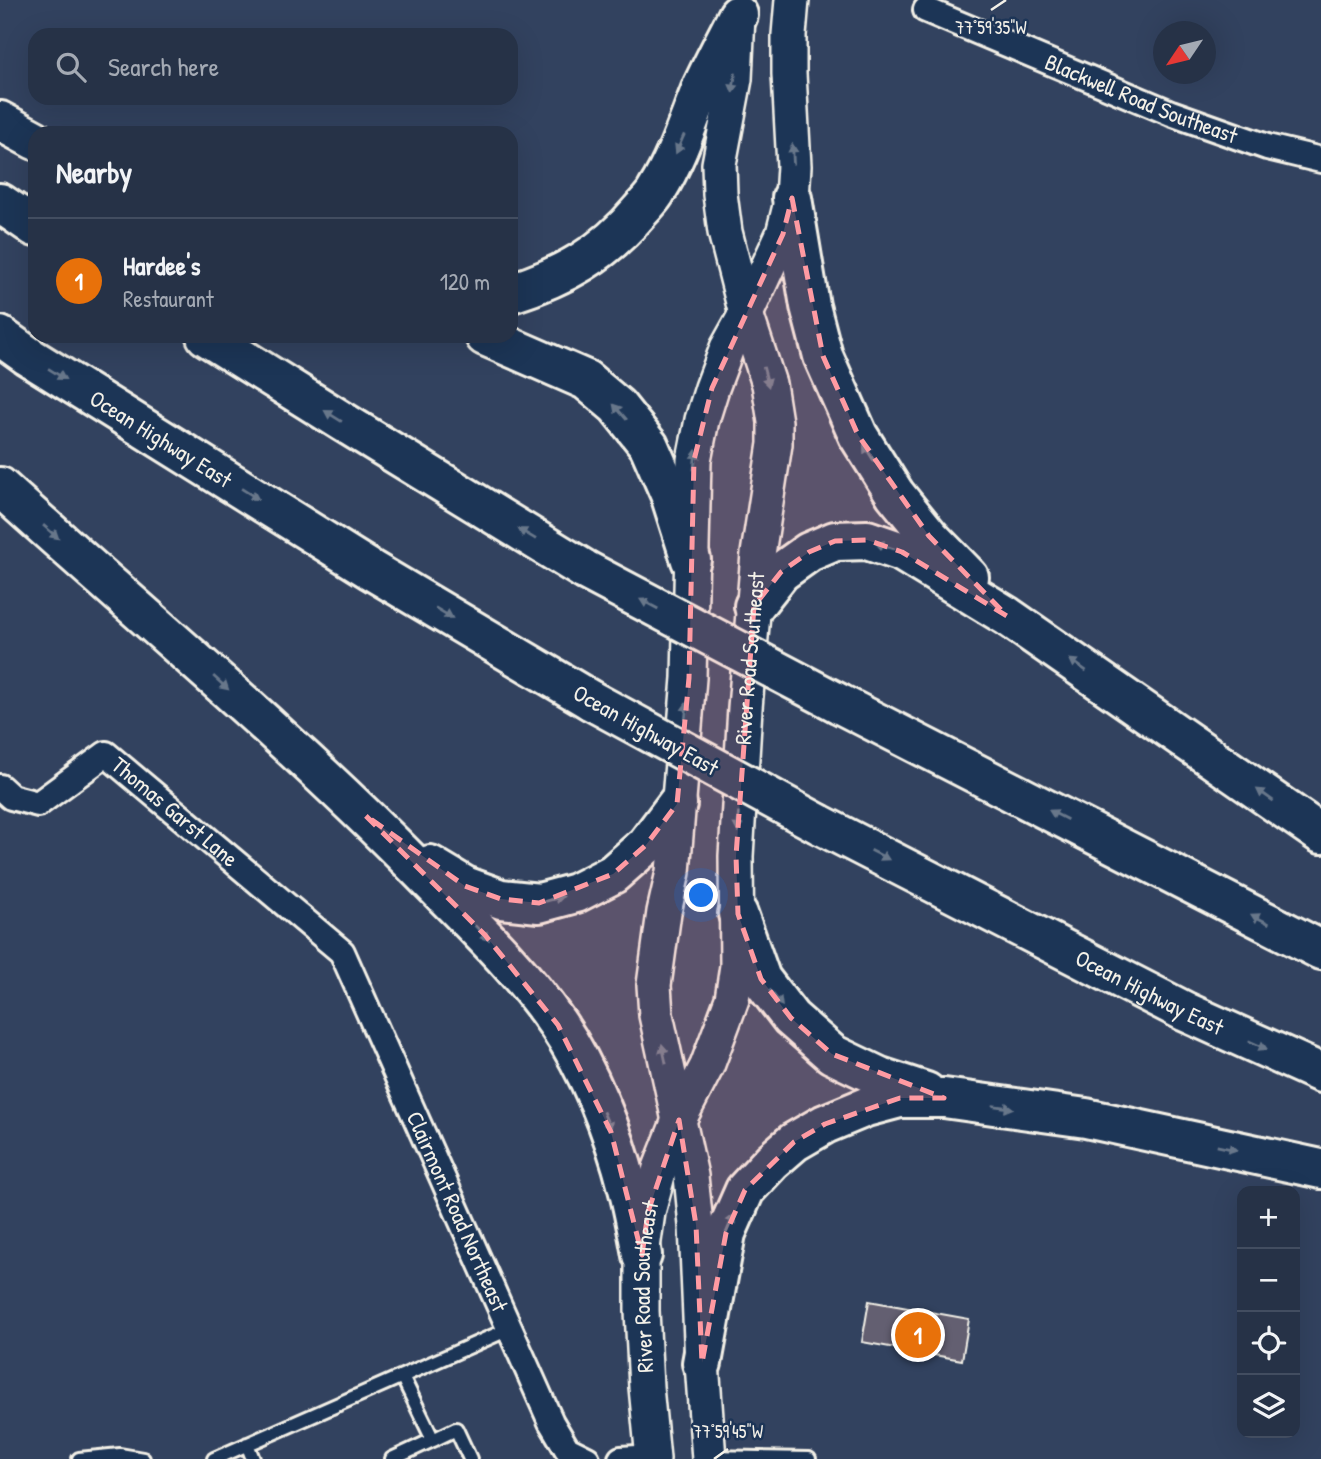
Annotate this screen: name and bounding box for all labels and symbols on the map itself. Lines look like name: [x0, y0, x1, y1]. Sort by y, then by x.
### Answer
text: 77°59'35"W: [955, 15, 1027, 40]
north arrow: [1153, 21, 1216, 84]
street label: Blackwell Road Southeast: [1040, 46, 1243, 151]
one-way arrow: [728, 72, 739, 94]
one-way arrow: [674, 134, 686, 154]
one-way arrow: [788, 143, 799, 165]
one-way arrow: [761, 366, 772, 388]
one-way arrow: [47, 367, 67, 380]
street label: Ocean Highway East: [84, 382, 239, 495]
one-way arrow: [612, 403, 628, 421]
one-way arrow: [323, 409, 342, 422]
one-way arrow: [862, 443, 875, 462]
one-way arrow: [690, 449, 701, 471]
one-way arrow: [240, 488, 260, 501]
one-way arrow: [42, 524, 59, 540]
one-way arrow: [517, 528, 536, 541]
one-way arrow: [874, 540, 895, 551]
street label: River Road Southeast: [727, 570, 772, 745]
one-way arrow: [640, 598, 659, 610]
one-way arrow: [434, 607, 453, 619]
one-way arrow: [1069, 658, 1087, 672]
one-way arrow: [212, 675, 230, 691]
street label: Ocean Highway East: [568, 677, 726, 783]
one-way arrow: [681, 701, 692, 723]
street label: Thomas Garst Lane: [105, 749, 245, 874]
one-way arrow: [1256, 788, 1274, 802]
one-way arrow: [1047, 810, 1067, 822]
one-way arrow: [733, 811, 744, 833]
one-way arrow: [870, 850, 890, 861]
your location: [684, 878, 718, 912]
one-way arrow: [544, 893, 565, 903]
one-way arrow: [1250, 913, 1270, 924]
one-way arrow: [473, 924, 489, 941]
street label: Ocean Highway East: [1070, 942, 1230, 1042]
one-way arrow: [768, 989, 782, 1007]
one-way arrow: [1248, 1039, 1268, 1051]
one-way arrow: [659, 1043, 670, 1065]
one-way arrow: [993, 1101, 1015, 1112]
street label: Clairmont Road Northeast: [400, 1106, 516, 1317]
one-way arrow: [601, 1111, 612, 1132]
one-way arrow: [1216, 1143, 1238, 1154]
street label: River Road Southeast: [626, 1196, 666, 1374]
one-way arrow: [725, 1214, 736, 1235]
pin: 1: [895, 1309, 941, 1361]
text: 77°59'45"W: [693, 1419, 763, 1444]

